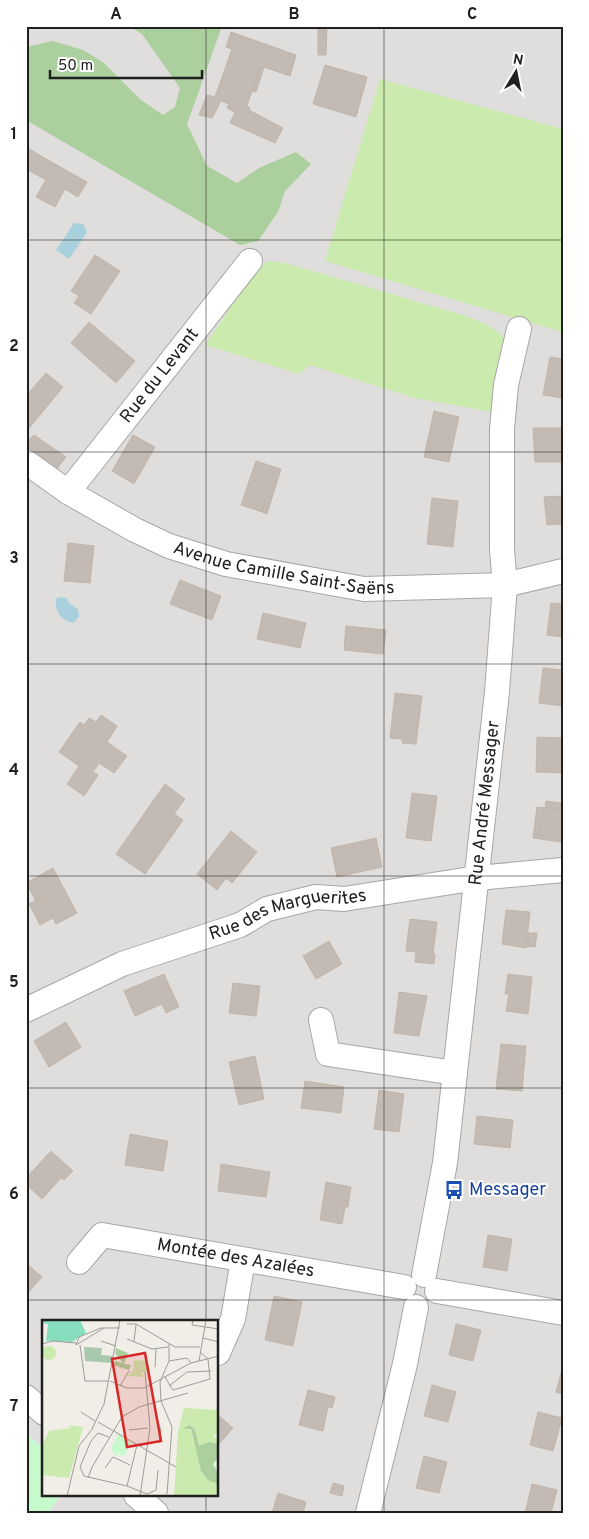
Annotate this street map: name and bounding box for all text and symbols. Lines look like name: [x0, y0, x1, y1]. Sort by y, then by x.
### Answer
text: A: [110, 5, 122, 25]
text: B: [288, 5, 300, 25]
text: C: [467, 5, 477, 25]
scale bar: [50, 48, 202, 80]
north arrow: [492, 48, 542, 98]
text: N: [512, 51, 524, 70]
text: 50 m: [58, 57, 93, 76]
text: 1: [11, 125, 17, 145]
street label: Rue du Levant: [115, 324, 204, 428]
text: 2: [9, 337, 19, 357]
street label: Avenue Camille Saint-Saëns: [170, 537, 395, 601]
text: 3: [9, 549, 19, 569]
street label: Rue André Messager: [464, 720, 505, 887]
text: 4: [9, 761, 19, 781]
street label: Rue des Marguerites: [206, 884, 368, 946]
text: 5: [9, 973, 19, 993]
bus stop icon: Messager: [443, 1179, 465, 1201]
place label: Messager: [469, 1179, 546, 1202]
text: 6: [9, 1185, 19, 1205]
street label: Montée des Azalées: [155, 1233, 316, 1283]
inset map: [42, 1320, 219, 1496]
text: 7: [10, 1397, 18, 1417]

